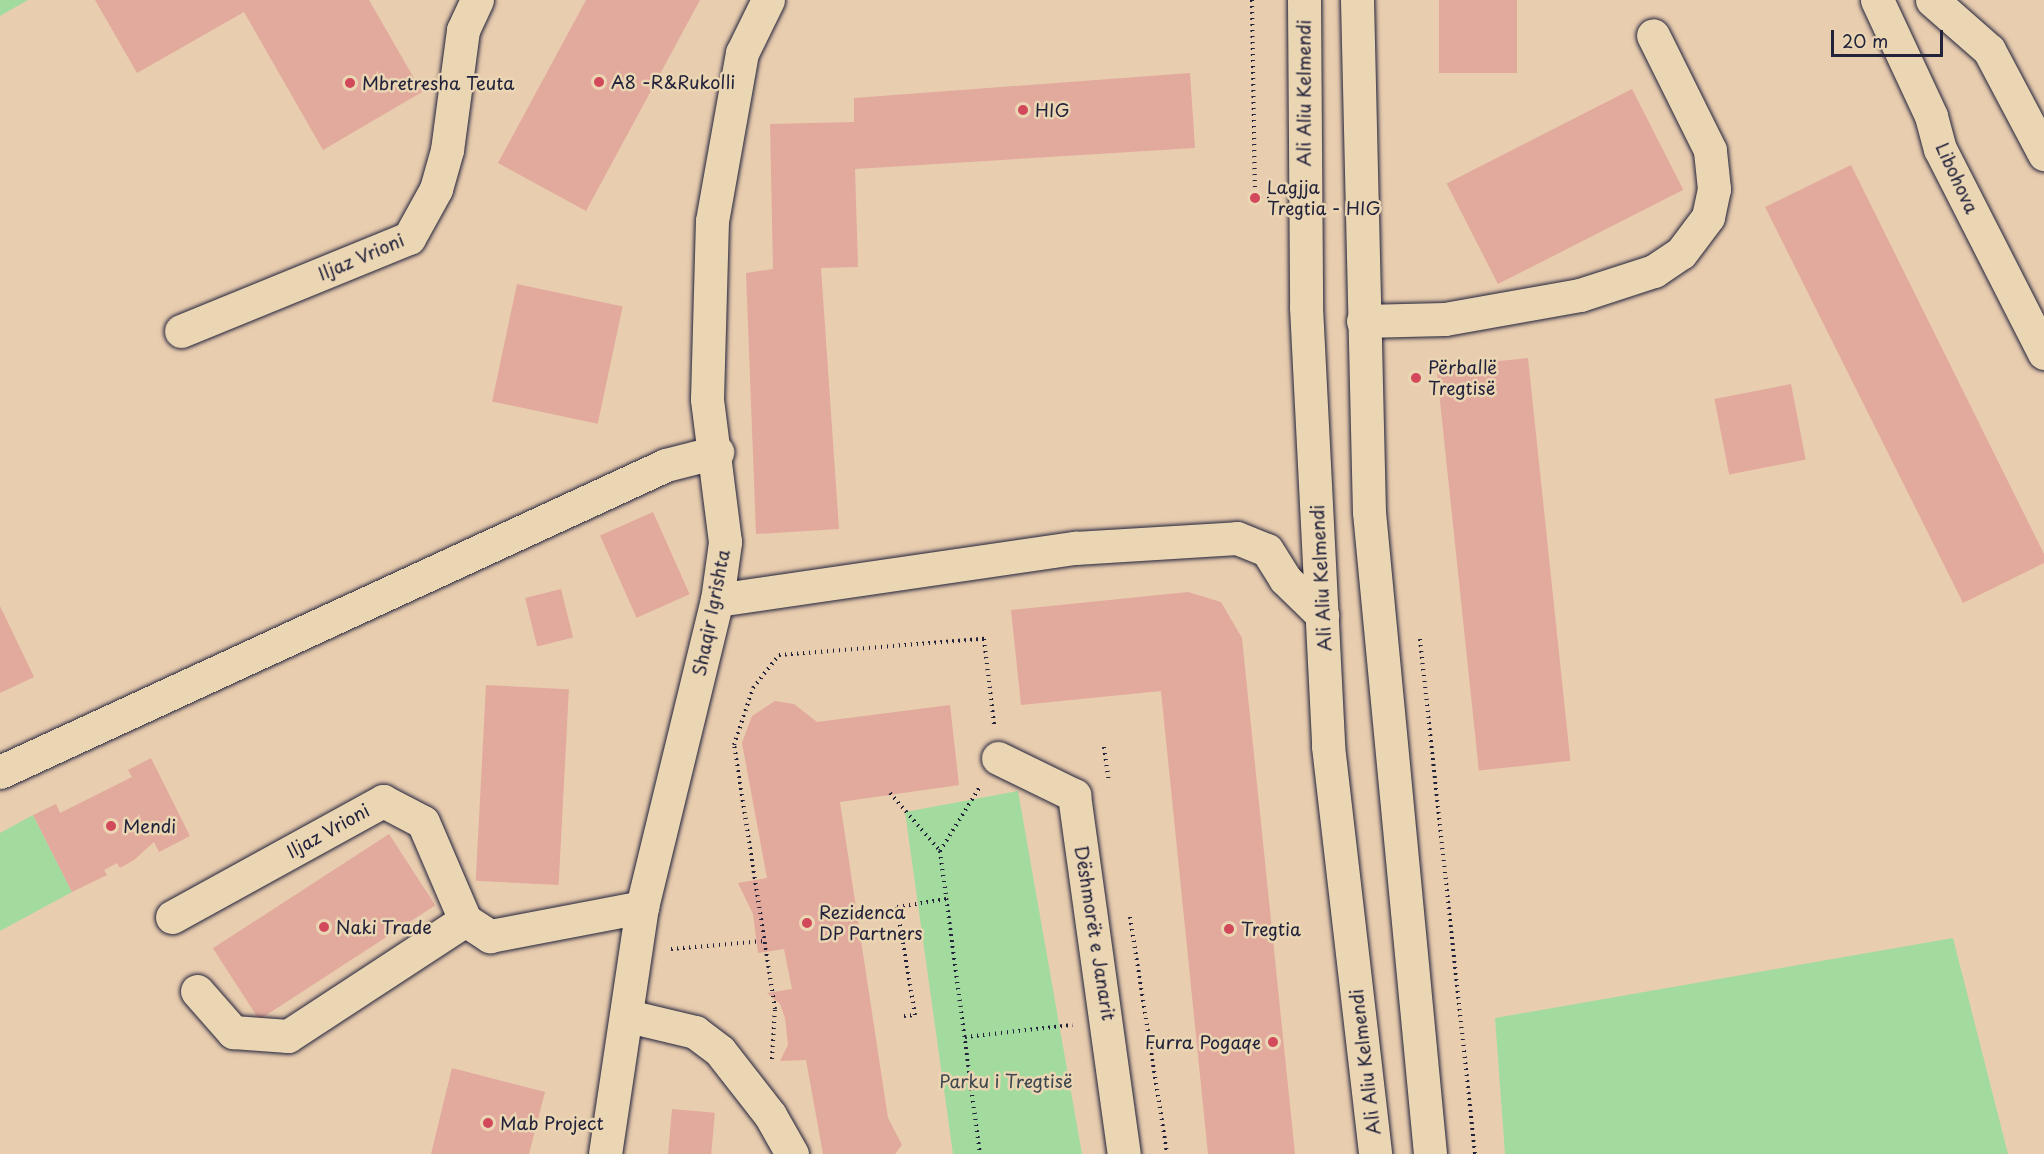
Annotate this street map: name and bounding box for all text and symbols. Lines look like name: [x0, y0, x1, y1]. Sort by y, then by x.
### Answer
scale bar: [1834, 18, 1946, 56]
street label: Ali Aliu Kelmendi: [1293, 19, 1315, 167]
text: 20 m: [1842, 27, 1888, 54]
place label: A8 -R&Rukolli: [611, 71, 735, 93]
place label: Mbretresha Teuta: [362, 72, 514, 94]
marker: A8 -R&Rukolli: [592, 75, 606, 89]
marker: Mbretresha Teuta: [343, 76, 357, 90]
place label: HIG: [1035, 99, 1070, 121]
marker: HIG: [1016, 103, 1030, 117]
street label: Libohova: [1931, 139, 1983, 217]
place label: Lagjja Tregtia - HIG: [1267, 177, 1382, 219]
marker: Lagjja Tregtia - HIG: [1248, 191, 1262, 205]
street label: Iljaz Vrioni: [314, 229, 408, 285]
place label: Përballë Tregtisë: [1428, 357, 1497, 400]
marker: Përballë Tregtisë: [1409, 371, 1423, 385]
street label: Ali Aliu Kelmendi: [1306, 504, 1336, 652]
street label: Shaqir Igrishta: [688, 548, 734, 678]
street label: Iljaz Vrioni: [283, 799, 373, 863]
place label: Mendi: [123, 815, 176, 837]
marker: Mendi: [104, 819, 118, 833]
street label: Dëshmorët e Janarit: [1070, 843, 1120, 1023]
place label: Rezidenca DP Partners: [819, 902, 925, 944]
place label: Naki Trade: [336, 916, 434, 938]
marker: Rezidenca DP Partners: [800, 916, 814, 930]
place label: Tregtia: [1241, 918, 1301, 940]
marker: Naki Trade: [317, 920, 331, 934]
marker: Tregtia: [1222, 922, 1236, 936]
street label: Ali Aliu Kelmendi: [1345, 987, 1385, 1137]
place label: Furra Pogaqe: [1144, 1031, 1261, 1053]
marker: Furra Pogaqe: [1266, 1035, 1280, 1049]
park label: Parku i Tregtisë: [939, 1070, 1073, 1092]
place label: Mab Project: [500, 1112, 605, 1134]
marker: Mab Project: [481, 1116, 495, 1130]

